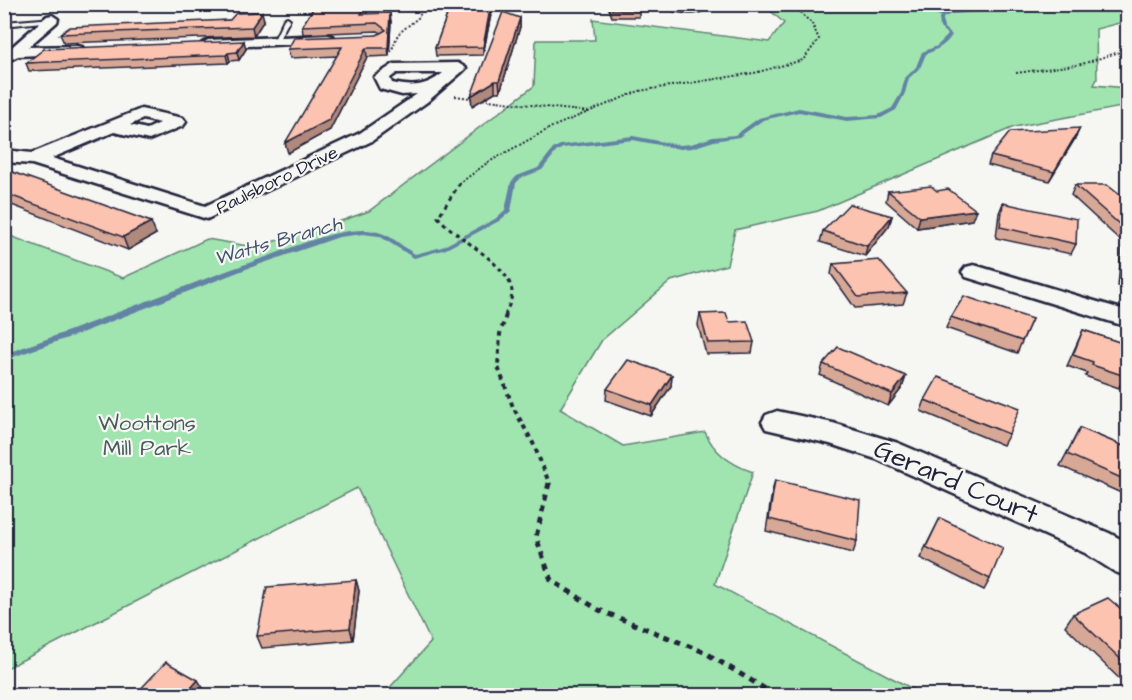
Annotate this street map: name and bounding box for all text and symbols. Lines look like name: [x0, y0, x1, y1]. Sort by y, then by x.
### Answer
street label: Paulsboro Drive: [212, 140, 342, 220]
water label: Watts Branch: [211, 209, 346, 273]
park label: Woottons Mill Park: [98, 408, 196, 464]
street label: Gerard Court: [868, 430, 1044, 534]

